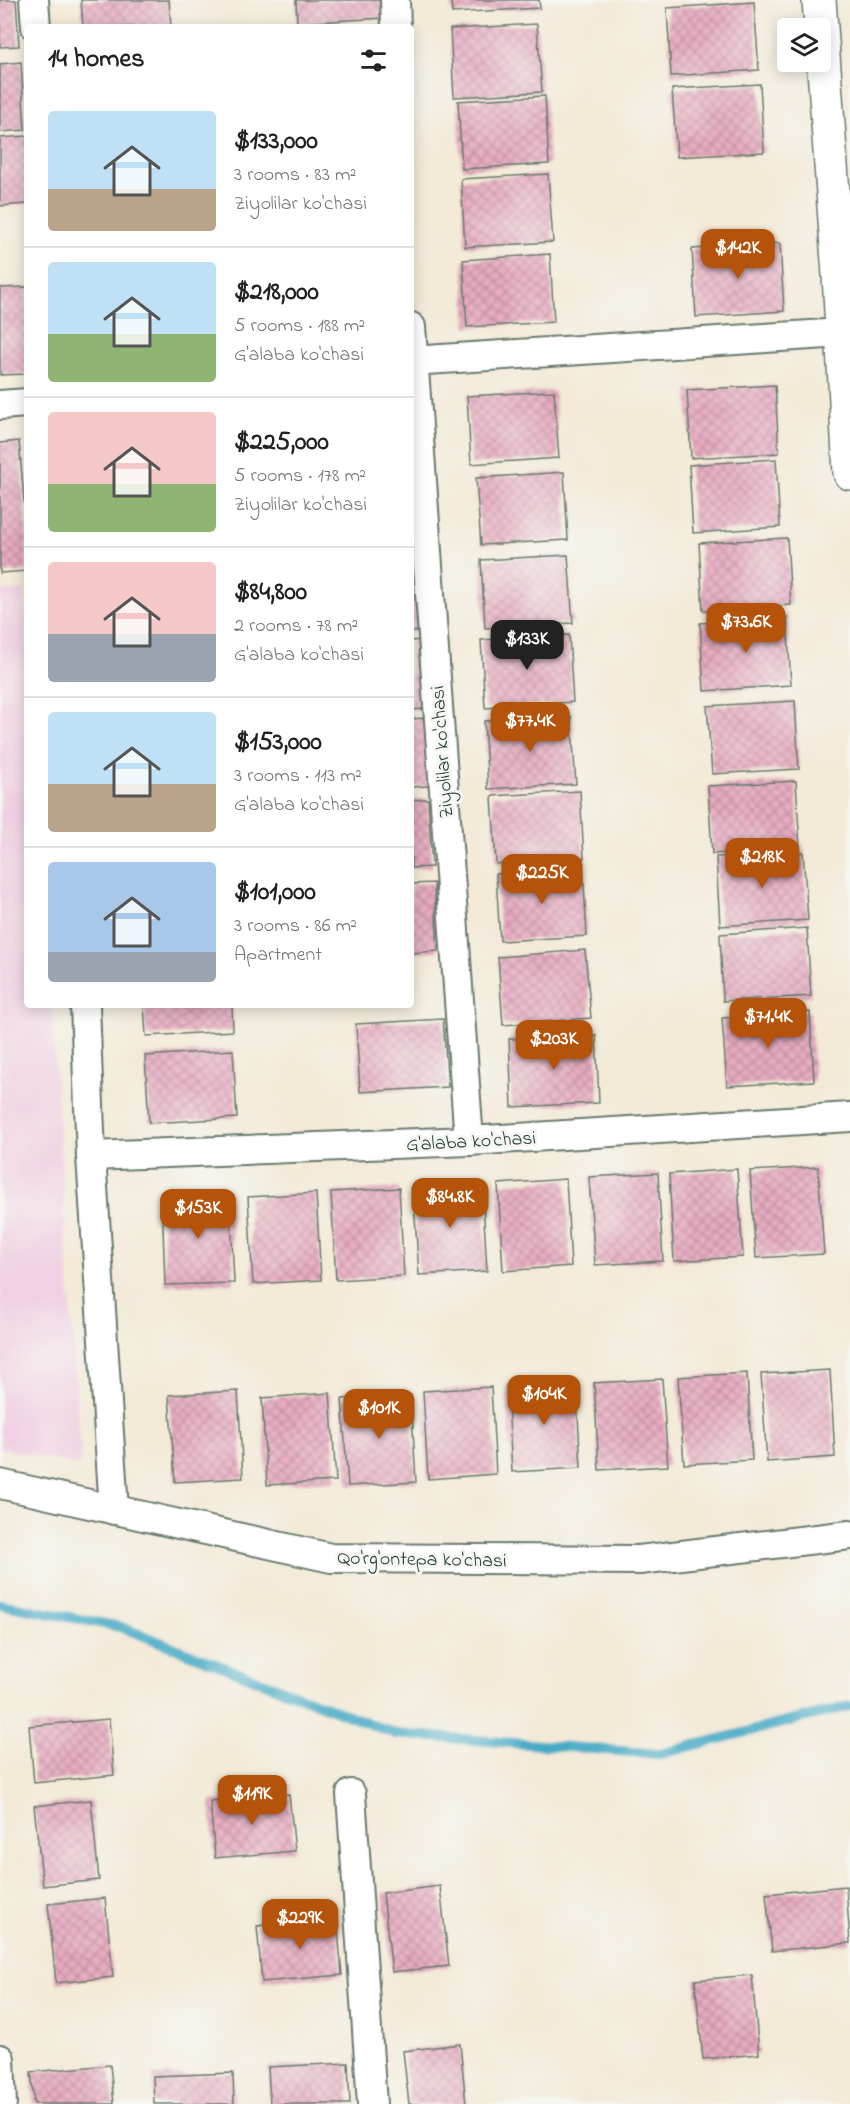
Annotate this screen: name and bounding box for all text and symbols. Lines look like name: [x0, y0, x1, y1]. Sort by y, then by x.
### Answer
map controls: [777, 18, 831, 72]
button: layers: [777, 18, 831, 72]
text: 14 homes: [48, 41, 144, 79]
icon: filters: [357, 44, 390, 77]
text: $133,000: [234, 123, 318, 161]
icon: home: [96, 135, 168, 207]
text: 3 rooms · 83 m²: [234, 161, 356, 190]
text: Ziyolilar ko'chasi: [234, 190, 367, 219]
pin: $142K: [696, 229, 780, 280]
text: $142K: [715, 234, 761, 263]
text: $218,000: [234, 274, 319, 312]
icon: home: [96, 286, 168, 358]
text: 5 rooms · 188 m²: [234, 312, 365, 341]
text: G'alaba ko'chasi: [234, 341, 364, 370]
text: $225,000: [234, 424, 329, 462]
icon: home: [96, 436, 168, 508]
text: 5 rooms · 178 m²: [234, 462, 366, 491]
text: Ziyolilar ko'chasi: [234, 491, 367, 520]
text: $84,800: [234, 574, 307, 612]
icon: home: [96, 586, 168, 658]
pin: $73.6K: [697, 603, 795, 654]
text: $73.6K: [720, 608, 772, 637]
text: 2 rooms · 78 m²: [234, 612, 358, 641]
pin: $133K: [485, 620, 569, 671]
text: $133K: [505, 625, 549, 654]
text: G'alaba ko'chasi: [234, 641, 364, 670]
street label: Ziyolilar ko'chasi: [424, 684, 463, 819]
pin: $77.4K: [481, 702, 579, 753]
text: $77.4K: [505, 707, 555, 736]
text: $153,000: [234, 724, 322, 762]
icon: home: [96, 736, 168, 808]
text: 3 rooms · 113 m²: [234, 762, 362, 791]
text: G'alaba ko'chasi: [234, 791, 364, 820]
pin: $218K: [720, 838, 804, 889]
text: $218K: [739, 843, 785, 872]
pin: $225K: [500, 854, 584, 905]
text: $225K: [515, 859, 569, 888]
text: $101,000: [234, 874, 316, 912]
icon: home: [96, 886, 168, 958]
text: 3 rooms · 86 m²: [234, 912, 357, 941]
text: Apartment: [234, 941, 322, 970]
pin: $71.4K: [719, 998, 817, 1049]
text: $71.4K: [744, 1003, 792, 1032]
pin: $203K: [512, 1020, 596, 1071]
text: $203K: [530, 1025, 578, 1054]
street label: G'alaba ko'chasi: [405, 1125, 537, 1160]
pin: $84.8K: [401, 1178, 499, 1229]
text: $84.8K: [425, 1183, 475, 1212]
pin: $153K: [156, 1189, 240, 1240]
text: $153K: [174, 1194, 222, 1223]
pin: $104K: [502, 1375, 586, 1426]
text: $104K: [521, 1380, 567, 1409]
pin: $101K: [337, 1389, 421, 1440]
text: $101K: [357, 1394, 401, 1423]
street label: Qo'rg'ontepa ko'chasi: [337, 1545, 507, 1577]
pin: $119K: [210, 1775, 294, 1826]
text: $119K: [232, 1780, 272, 1809]
pin: $229K: [258, 1899, 342, 1950]
text: $229K: [276, 1904, 324, 1933]

